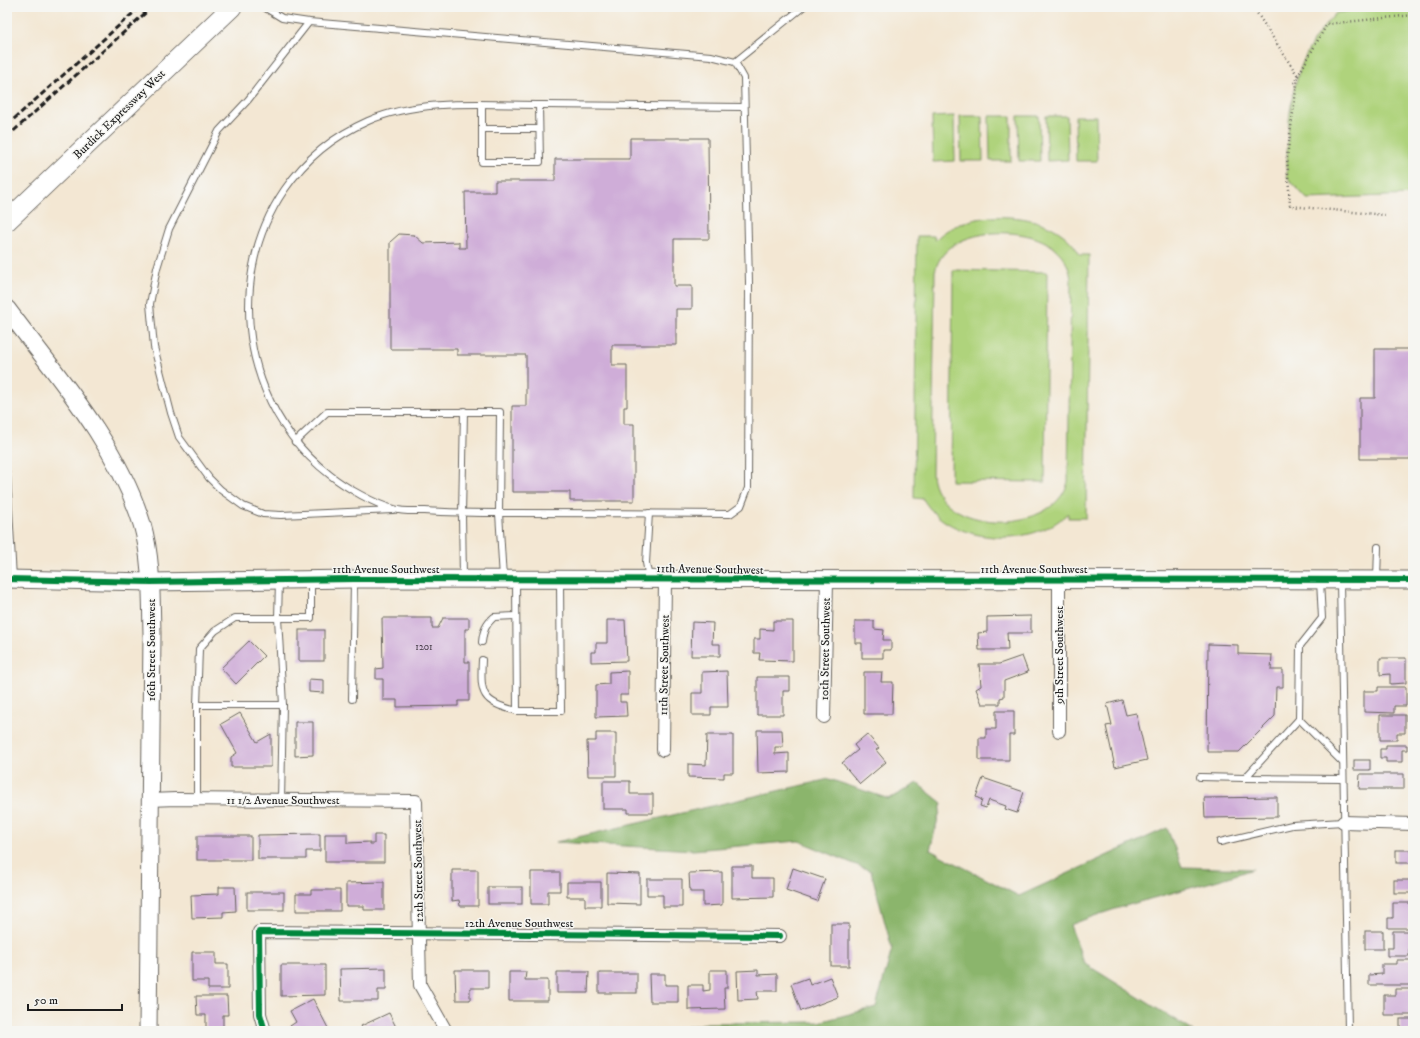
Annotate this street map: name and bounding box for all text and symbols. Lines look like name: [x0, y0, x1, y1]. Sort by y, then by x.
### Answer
street label: Burdick Expressway West: [70, 66, 169, 162]
street label: 11th Avenue Southwest: [656, 561, 764, 578]
street label: 11th Avenue Southwest: [332, 562, 440, 577]
street label: 11th Avenue Southwest: [980, 562, 1088, 577]
street label: 10th Street Southwest: [817, 597, 834, 701]
street label: 16th Street Southwest: [144, 598, 159, 701]
street label: 9th Street Southwest: [1052, 606, 1067, 705]
street label: 11th Street Southwest: [656, 614, 673, 716]
house number: 1201: [415, 641, 433, 653]
street label: 11 1/2 Avenue Southwest: [226, 793, 340, 808]
street label: 12th Street Southwest: [410, 820, 427, 922]
street label: 12th Avenue Southwest: [465, 916, 573, 931]
scale bar: [28, 986, 122, 1012]
text: 50 m: [34, 993, 58, 1008]

